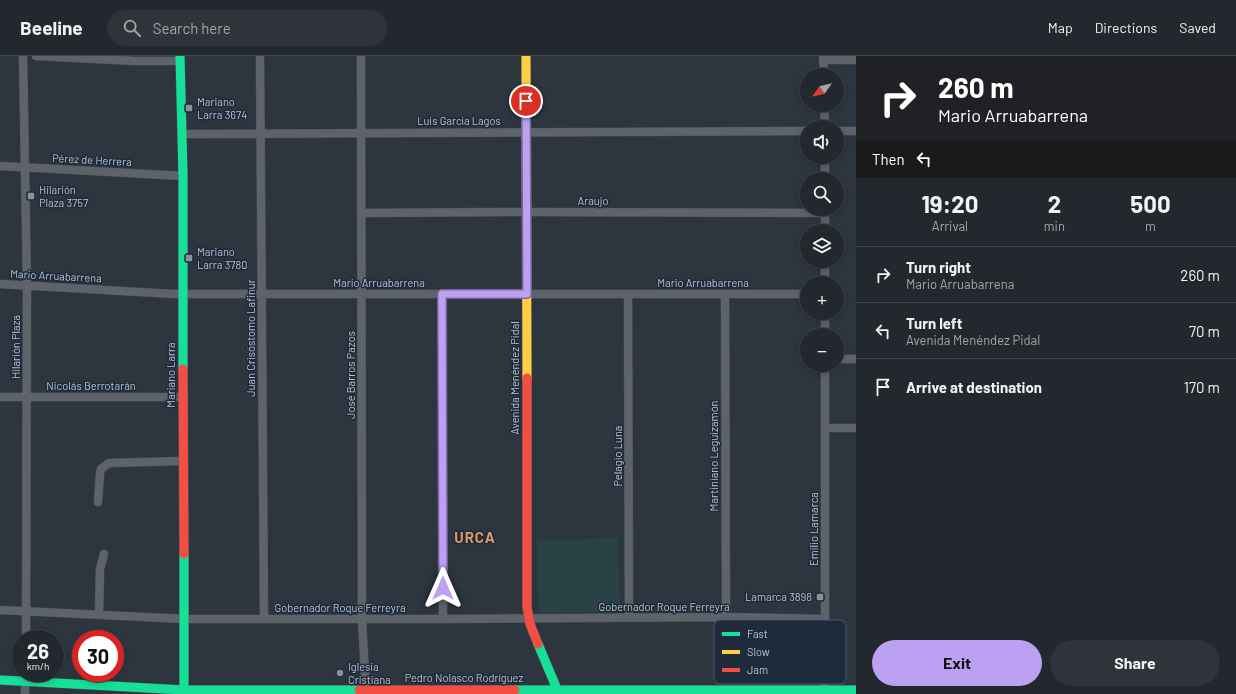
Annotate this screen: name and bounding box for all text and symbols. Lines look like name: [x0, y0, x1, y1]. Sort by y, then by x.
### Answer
search box: [107, 10, 387, 46]
text: Beeline: [20, 16, 83, 39]
icon: search: [121, 17, 143, 39]
text: Search here: [153, 19, 231, 37]
text: Map: [1048, 19, 1073, 36]
text: Directions: [1095, 19, 1157, 36]
text: Saved: [1179, 19, 1216, 36]
north arrow: [800, 68, 844, 112]
map controls: [800, 68, 844, 372]
text: 260 m: [938, 70, 1014, 104]
icon: right: [872, 72, 924, 124]
pin: [509, 84, 543, 118]
icon: arrive: [515, 90, 537, 112]
place label: Mariano Larra 3674: [197, 95, 247, 121]
marker: Mariano Larra 3674: [184, 103, 194, 113]
text: Mario Arruabarrena: [938, 104, 1088, 126]
street label: Luis García Lagos: [417, 114, 501, 127]
button: sound: [800, 120, 844, 164]
icon: left: [913, 148, 935, 170]
text: Then: [872, 150, 905, 168]
street label: Pérez de Herrera: [52, 151, 132, 168]
button: search: [800, 172, 844, 216]
place label: Hilarión Plaza 3757: [39, 183, 88, 209]
text: 19:20: [921, 189, 978, 218]
text: 2: [1048, 189, 1061, 218]
text: 500: [1130, 189, 1171, 218]
marker: Hilarión Plaza 3757: [26, 191, 36, 201]
street label: Araujo: [578, 194, 608, 207]
text: Arrival: [932, 218, 968, 234]
text: min: [1044, 218, 1065, 234]
text: m: [1145, 218, 1156, 234]
button: layers: [800, 224, 844, 268]
place label: Mariano Larra 3780: [197, 245, 248, 271]
marker: Mariano Larra 3780: [184, 253, 194, 263]
text: Turn right: [906, 258, 971, 276]
icon: right: [872, 264, 894, 286]
text: 260 m: [1180, 266, 1220, 284]
street label: Mario Arruabarrena: [10, 267, 102, 284]
street label: Mario Arruabarrena: [333, 276, 425, 289]
street label: Mario Arruabarrena: [657, 276, 749, 289]
button: +: [800, 276, 844, 320]
text: Mario Arruabarrena: [906, 276, 1014, 292]
street label: Juan Crisóstomo Lafinur: [244, 279, 257, 397]
text: Turn left: [906, 314, 962, 332]
street label: Hilarión Plaza: [9, 315, 22, 379]
icon: left: [872, 320, 894, 342]
street label: Avenida Menéndez Pidal: [508, 321, 521, 435]
text: 70 m: [1189, 322, 1220, 340]
button: −: [800, 328, 844, 372]
street label: José Barros Pazos: [344, 331, 357, 419]
text: Avenida Menéndez Pidal: [906, 332, 1040, 348]
street label: Mariano Larra: [164, 342, 177, 408]
icon: arrive: [872, 376, 894, 398]
text: Arrive at destination: [906, 378, 1042, 396]
text: 170 m: [1184, 378, 1220, 396]
street label: Nicolás Berrotarán: [46, 379, 136, 392]
street label: Martiniano Leguizamón: [707, 400, 720, 511]
street label: Pelagio Luna: [611, 426, 624, 486]
street label: Emilio Lamarca: [807, 492, 820, 566]
district label: URCA: [454, 528, 496, 546]
position arrow: [422, 567, 464, 609]
place label: Lamarca 3898: [745, 590, 812, 603]
marker: Lamarca 3898: [815, 592, 825, 602]
street label: Gobernador Roque Ferreyra: [598, 600, 730, 613]
street label: Gobernador Roque Ferreyra: [274, 601, 406, 614]
legend: [714, 620, 846, 684]
text: Fast: [747, 627, 768, 640]
speed limit sign: 30: [72, 630, 124, 682]
text: 26: [27, 639, 49, 663]
button: Exit: [872, 640, 1042, 686]
button: Share: [1050, 640, 1220, 686]
text: Slow: [747, 645, 770, 658]
text: km/h: [27, 660, 49, 672]
place label: Iglesia Cristiana: [348, 660, 391, 686]
text: Jam: [747, 663, 768, 676]
marker: Iglesia Cristiana: [335, 668, 345, 678]
street label: Pedro Nolasco Rodríguez: [405, 671, 523, 684]

